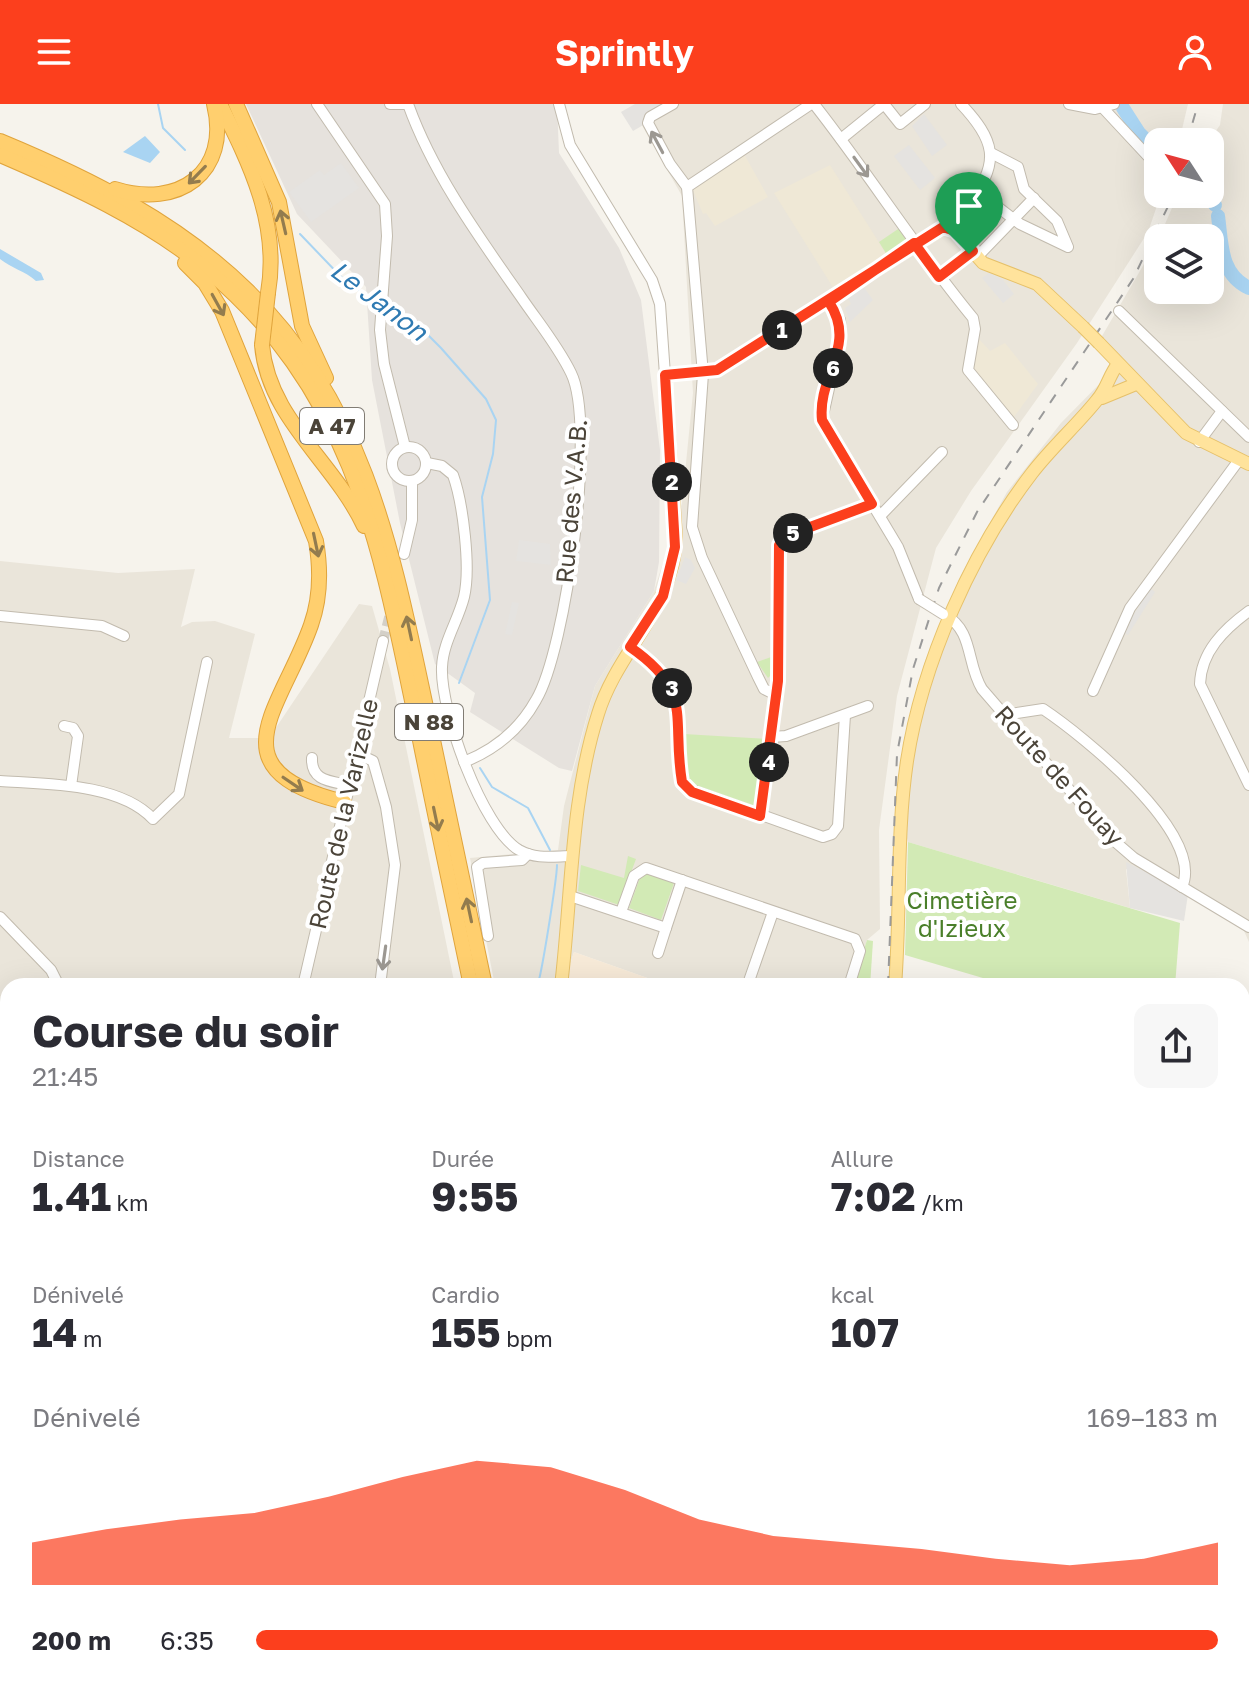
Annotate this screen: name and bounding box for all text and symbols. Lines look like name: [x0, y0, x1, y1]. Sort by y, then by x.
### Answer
icon: menu: [32, 30, 76, 74]
icon: person: [1173, 30, 1217, 74]
text: Sprintly: [555, 31, 694, 74]
north arrow: [1144, 128, 1224, 208]
map controls: [1144, 128, 1224, 304]
one-way arrow: [649, 131, 665, 154]
one-way arrow: [852, 155, 869, 177]
one-way arrow: [188, 165, 207, 184]
pin: [935, 172, 1003, 254]
icon: arrive: [947, 184, 991, 228]
one-way arrow: [275, 210, 290, 235]
button: layers: [1144, 224, 1224, 304]
water label: Le Janon: [325, 254, 434, 348]
one-way arrow: [210, 293, 226, 316]
pin: 1: [762, 310, 802, 350]
text: 1: [776, 316, 788, 343]
pin: 6: [813, 348, 853, 388]
text: 6: [826, 354, 840, 381]
road number: A 47: [300, 408, 364, 444]
street label: Rue des V.A.B.: [549, 417, 592, 584]
pin: 2: [652, 462, 692, 502]
text: 2: [665, 468, 679, 495]
pin: 5: [773, 513, 813, 553]
text: 5: [786, 519, 800, 546]
one-way arrow: [310, 532, 325, 557]
one-way arrow: [401, 616, 416, 641]
pin: 3: [652, 668, 692, 708]
text: 3: [665, 674, 679, 701]
street label: Route de la Varizelle: [302, 696, 383, 932]
street label: Route de Fouay: [990, 699, 1131, 851]
road number: N 88: [395, 704, 463, 740]
pin: 4: [749, 742, 789, 782]
text: 4: [762, 748, 776, 775]
one-way arrow: [281, 775, 303, 792]
one-way arrow: [429, 806, 444, 831]
park label: Cimetière d'Izieux: [907, 885, 1017, 942]
one-way arrow: [461, 897, 476, 923]
one-way arrow: [376, 945, 391, 970]
text: Course du soir: [32, 1004, 339, 1057]
button: share: [1134, 1004, 1218, 1088]
text: 21:45: [32, 1061, 98, 1092]
text: Distance: [32, 1145, 124, 1172]
text: Durée: [431, 1145, 494, 1172]
text: Allure: [831, 1145, 893, 1172]
text: 1.41: [32, 1172, 111, 1220]
text: 9:55: [431, 1172, 518, 1220]
text: 7:02: [831, 1172, 916, 1220]
text: km: [111, 1189, 148, 1216]
text: /km: [916, 1189, 964, 1216]
text: Dénivelé: [32, 1281, 124, 1308]
text: Cardio: [431, 1281, 500, 1308]
text: kcal: [831, 1281, 874, 1308]
text: 14: [32, 1308, 78, 1356]
text: 155: [431, 1308, 501, 1356]
text: 107: [831, 1308, 899, 1356]
text: m: [78, 1325, 103, 1352]
text: bpm: [501, 1325, 553, 1352]
text: Dénivelé: [32, 1402, 141, 1433]
text: 169–183 m: [1087, 1402, 1218, 1433]
text: 200 m: [32, 1625, 111, 1656]
text: 6:35: [160, 1625, 214, 1656]

